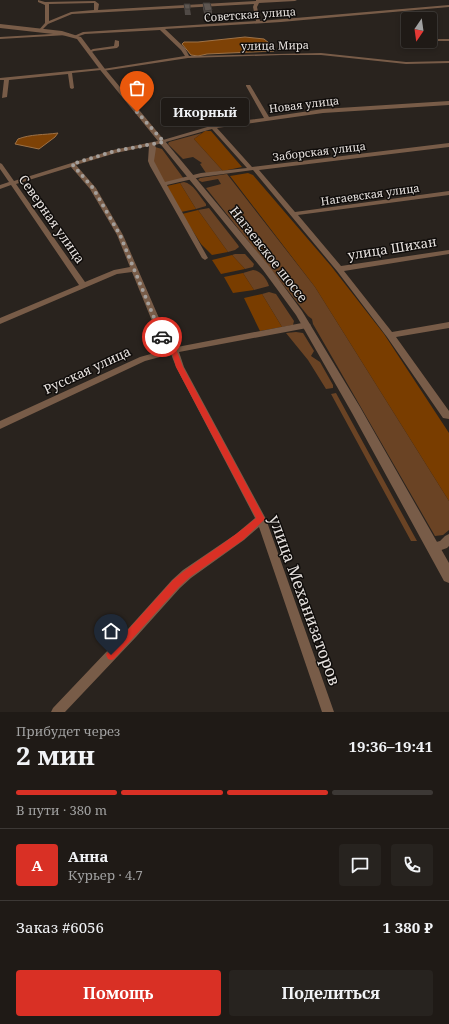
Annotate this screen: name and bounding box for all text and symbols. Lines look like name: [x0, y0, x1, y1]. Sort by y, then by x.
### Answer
street label: Советская улица: [203, 3, 297, 25]
north arrow: [401, 12, 437, 48]
map controls: [401, 12, 437, 48]
street label: улица Мира: [241, 37, 309, 53]
pin: [120, 71, 154, 112]
icon: bag: [126, 77, 148, 99]
street label: Новая улица: [268, 92, 340, 116]
callout: Икорный: [161, 98, 249, 126]
text: Икорный: [173, 103, 237, 121]
street label: Заборская улица: [271, 138, 367, 164]
street label: Северная улица: [15, 171, 89, 267]
street label: Нагаевская улица: [320, 180, 420, 208]
street label: Нагаевское шоссе: [226, 202, 312, 306]
street label: улица Шихан: [346, 232, 438, 264]
courier: [142, 317, 182, 357]
icon: car: [151, 326, 173, 348]
street label: Русская улица: [41, 342, 133, 398]
street label: улица Механизаторов: [264, 512, 346, 688]
pin: [94, 614, 128, 655]
icon: home: [100, 620, 122, 642]
text: Прибудет через: [16, 722, 120, 740]
text: 19:36–19:41: [349, 736, 433, 756]
text: 2 мин: [16, 737, 95, 773]
text: В пути · 380 m: [16, 801, 107, 819]
button: chat: [339, 844, 381, 886]
button: phone: [391, 844, 433, 886]
text: Анна: [68, 846, 108, 866]
text: А: [31, 855, 43, 875]
text: Курьер · 4.7: [68, 866, 143, 884]
text: Заказ #6056: [16, 917, 104, 937]
text: 1 380 ₽: [382, 917, 433, 937]
button: Помощь: [16, 970, 221, 1016]
button: Поделиться: [229, 970, 433, 1016]

